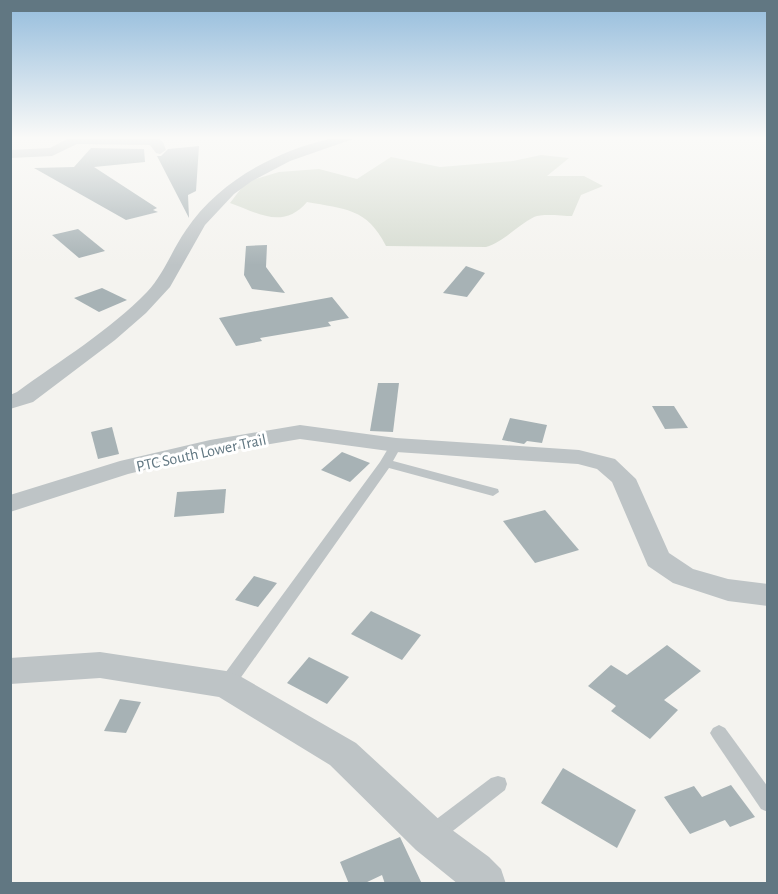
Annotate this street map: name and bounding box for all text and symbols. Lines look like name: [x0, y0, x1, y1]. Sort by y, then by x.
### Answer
street label: PTC South Lower Trail: [135, 431, 268, 475]

